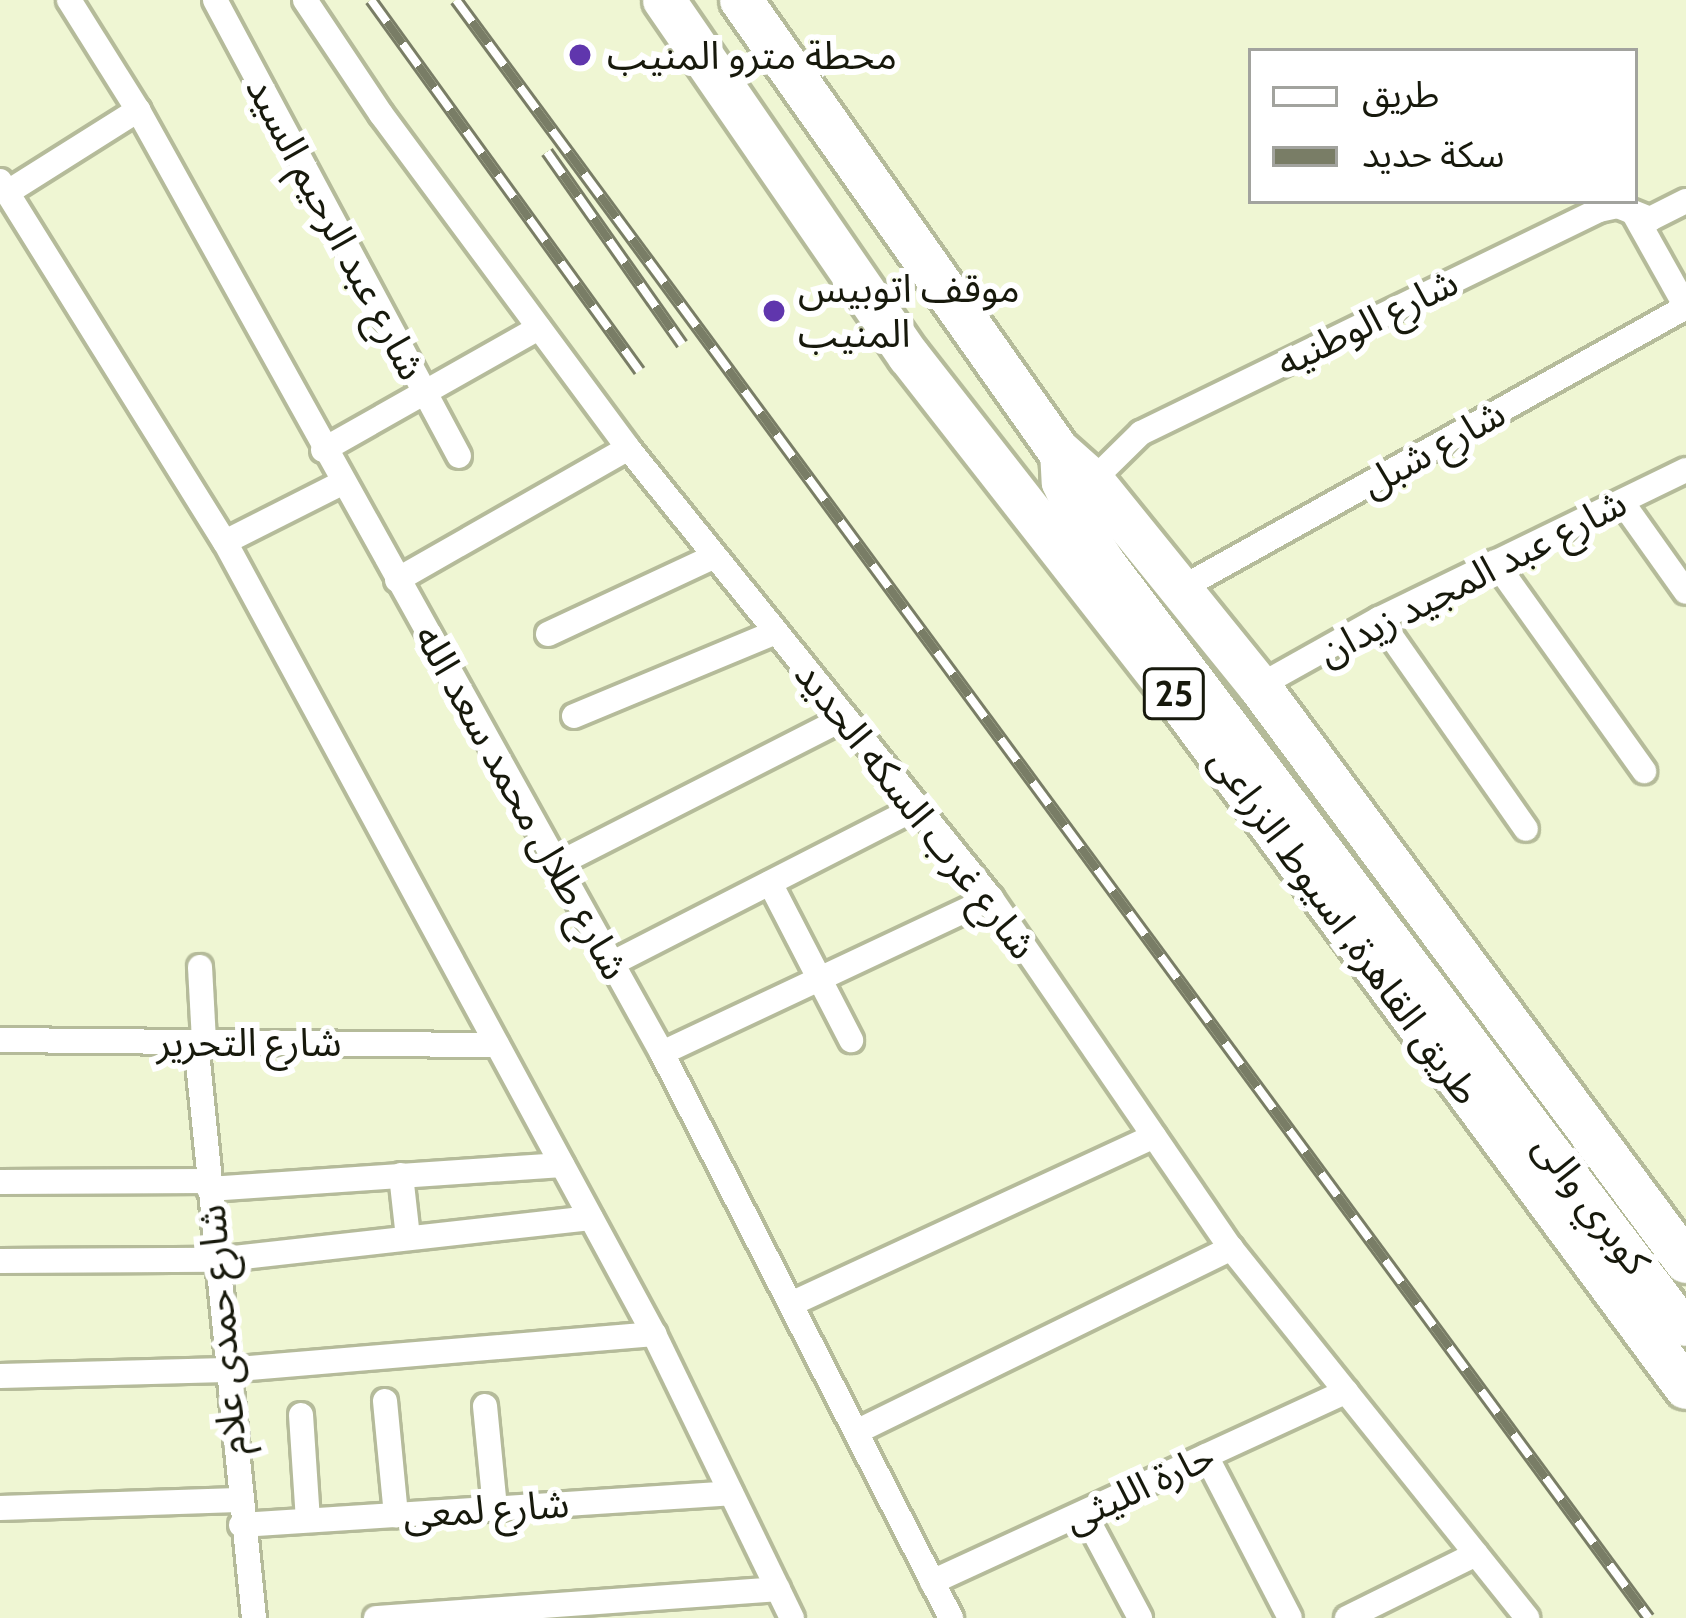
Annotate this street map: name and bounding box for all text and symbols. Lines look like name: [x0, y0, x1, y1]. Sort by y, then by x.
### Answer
place label: محطة مترو المنيب: [607, 32, 897, 78]
marker: محطة مترو المنيب: [564, 39, 596, 71]
legend: [1248, 48, 1638, 204]
street label: شارع عبد الرحيم السيد: [236, 68, 436, 388]
text: طريق: [1362, 72, 1439, 116]
text: سكة حديد: [1362, 132, 1504, 176]
street label: شارع الوطنيه: [1269, 258, 1465, 386]
place label: موقف اتوبيس المنيب: [798, 266, 1020, 357]
marker: موقف اتوبيس المنيب: [761, 298, 787, 324]
street label: شارع شبل: [1353, 389, 1513, 507]
street label: شارع عبد المجيد زيدان: [1310, 479, 1634, 675]
street label: شارع طلال محمد سعد الله: [405, 616, 639, 988]
street label: شارع غرب السكه الحديد: [785, 652, 1047, 968]
road number: 25: [1141, 664, 1207, 724]
street label: طريق القاهرة, اسيوط الزراعى: [1200, 738, 1490, 1114]
street label: شارع التحرير: [157, 1019, 341, 1065]
street label: كوبري والى: [1524, 1124, 1660, 1284]
street label: شارع حمدى علام: [188, 1203, 256, 1457]
street label: حارة الليثى: [1056, 1432, 1222, 1542]
street label: شارع لمعى: [401, 1480, 571, 1538]

